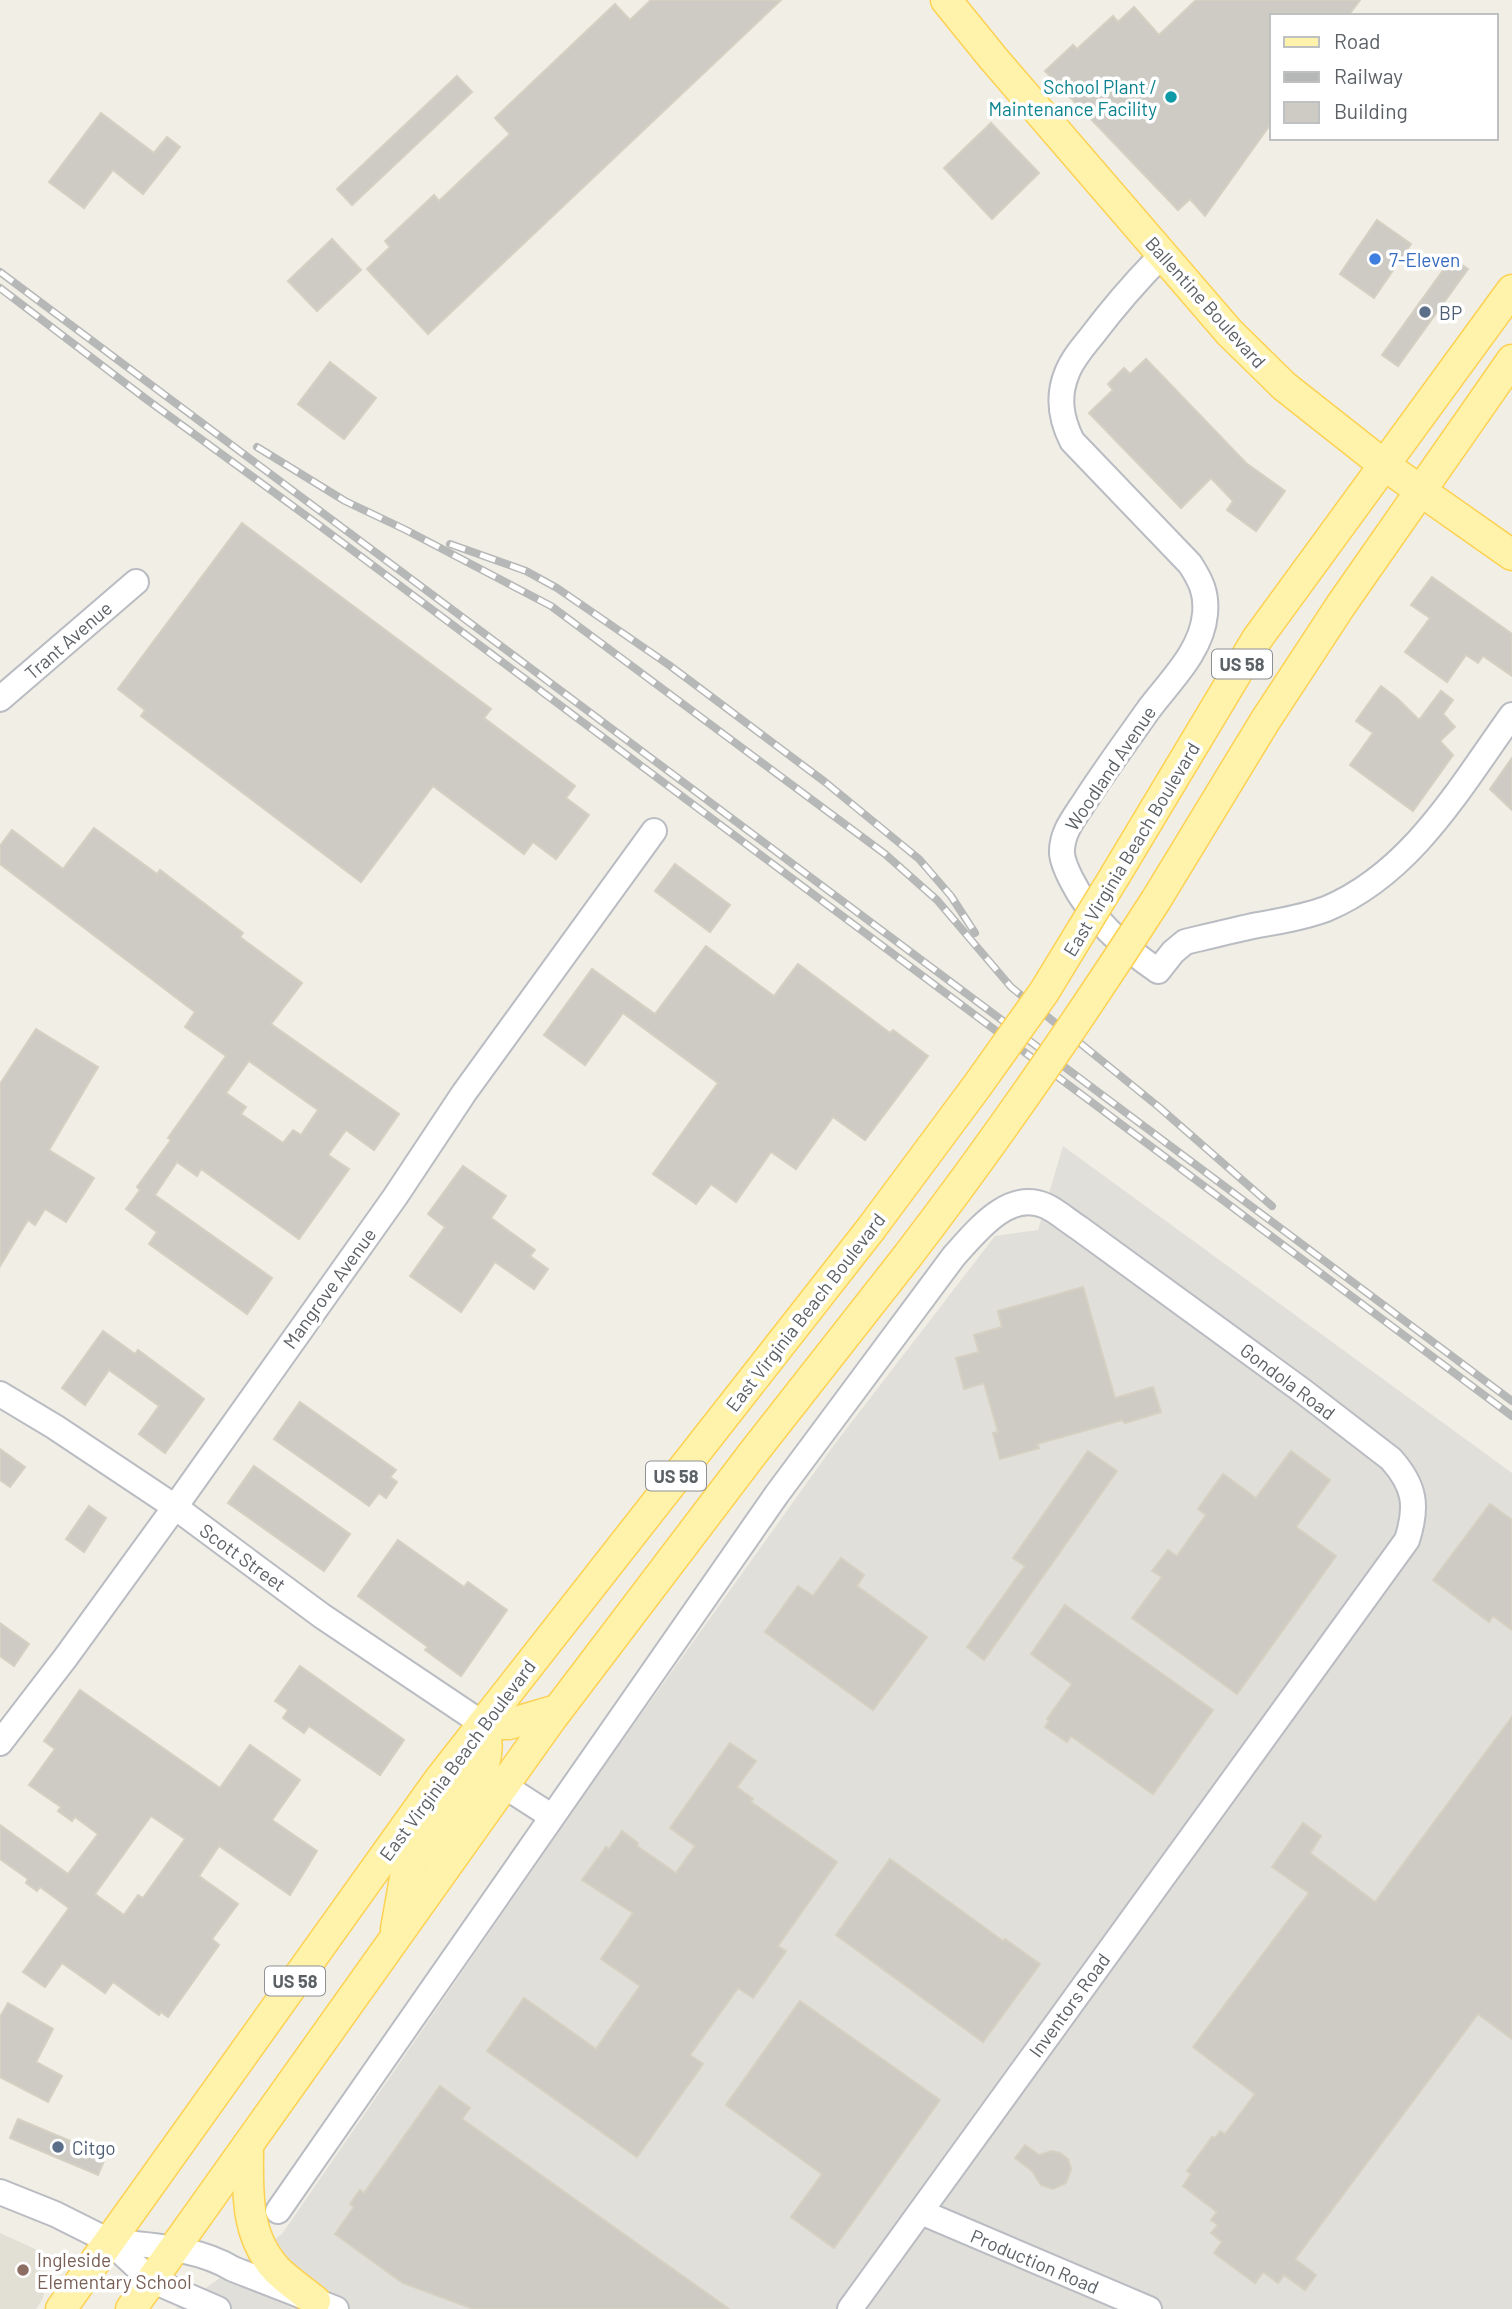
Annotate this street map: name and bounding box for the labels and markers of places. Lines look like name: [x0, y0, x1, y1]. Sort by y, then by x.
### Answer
place label: School Plant / Maintenance Facility: [989, 75, 1157, 120]
marker: School Plant / Maintenance Facility: [1163, 89, 1179, 105]
place label: 7-Eleven: [1389, 248, 1460, 271]
marker: 7-Eleven: [1367, 251, 1383, 267]
place label: BP: [1439, 301, 1462, 324]
marker: BP: [1417, 304, 1433, 320]
place label: Citgo: [72, 2136, 116, 2159]
marker: Citgo: [50, 2139, 66, 2155]
place label: Ingleside Elementary School: [37, 2248, 192, 2293]
marker: Ingleside Elementary School: [15, 2262, 31, 2278]

